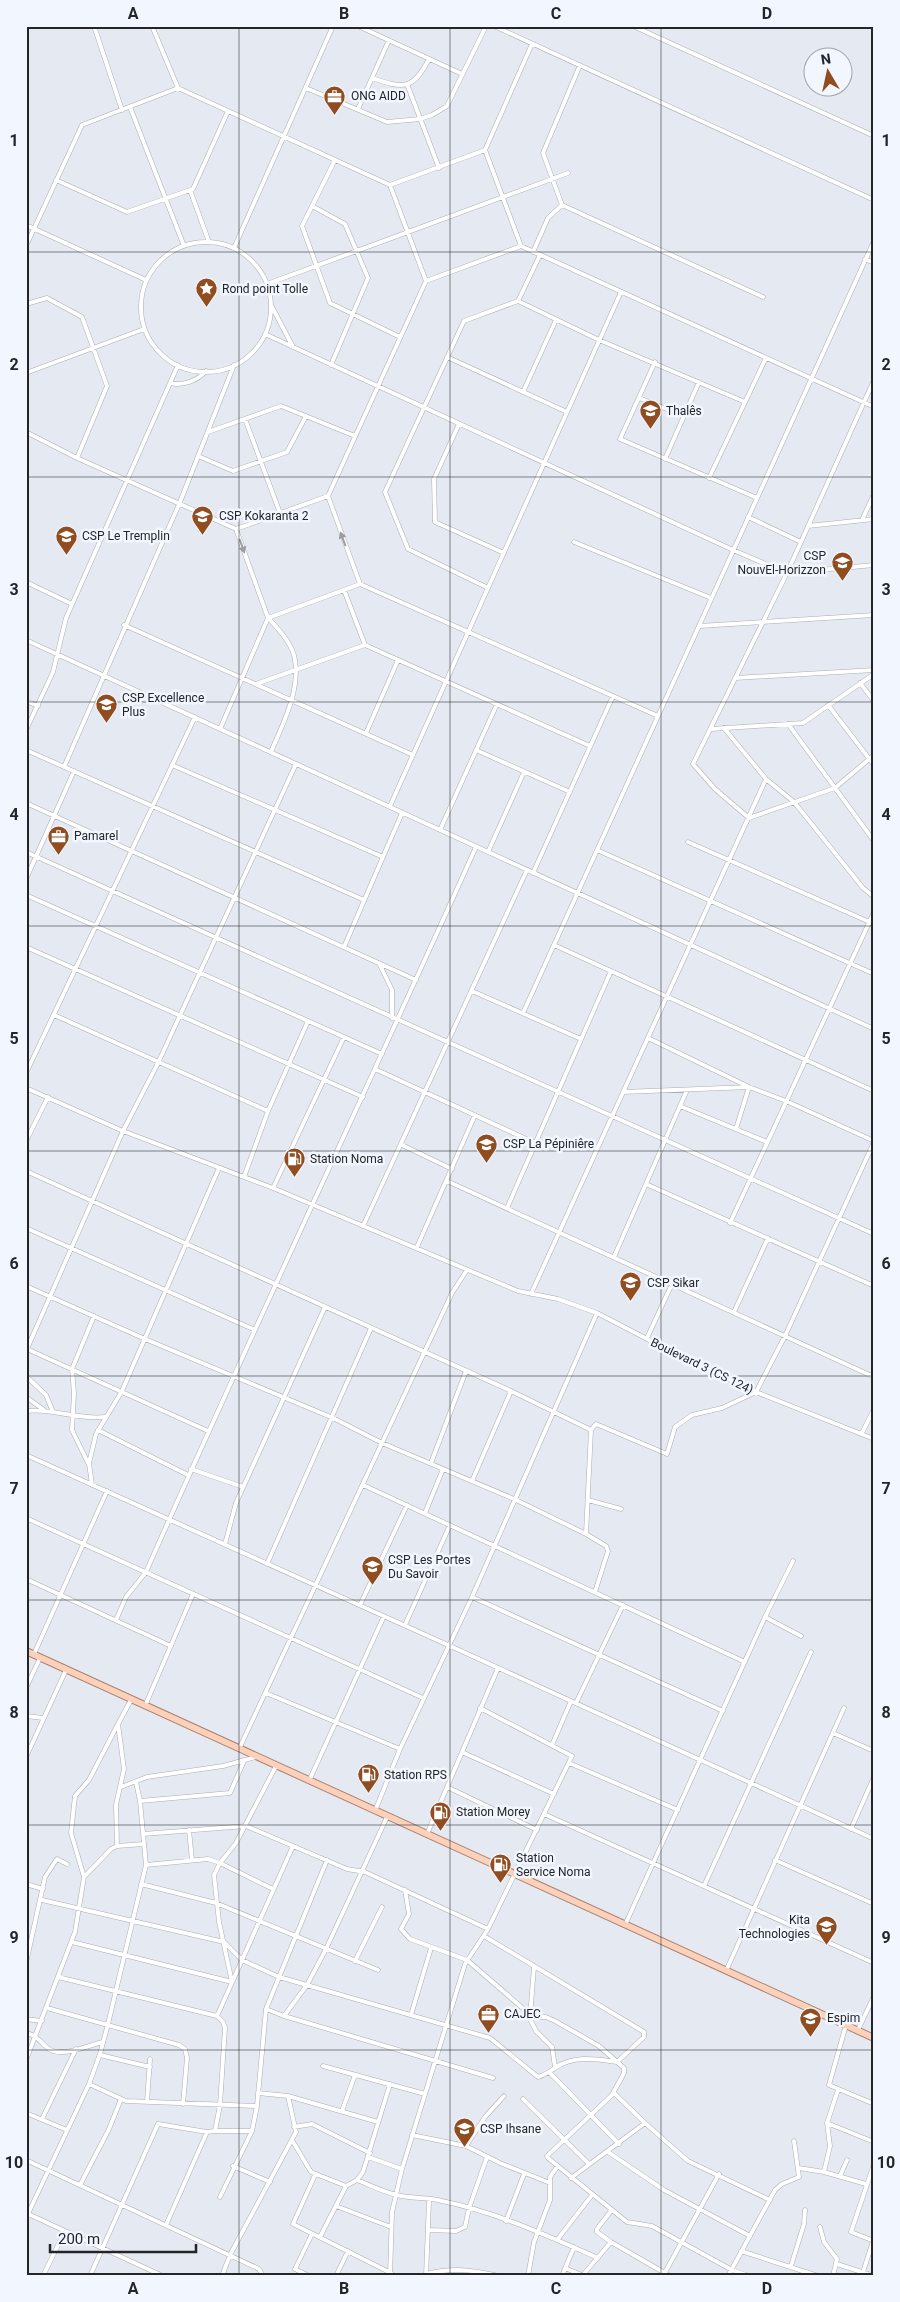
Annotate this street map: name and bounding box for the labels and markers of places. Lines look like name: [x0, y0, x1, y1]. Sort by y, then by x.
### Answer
office icon: ONG AIDD: [323, 84, 347, 115]
place label: ONG AIDD: [351, 89, 406, 103]
place icon: Rond point Tolle: [194, 277, 218, 308]
place label: Rond point Tolle: [222, 282, 308, 296]
school or university icon: Thalês: [638, 399, 662, 430]
place label: Thalês: [666, 404, 702, 418]
school or university icon: CSP Kokaranta 2: [191, 504, 215, 535]
place label: CSP Kokaranta 2: [219, 509, 309, 523]
school or university icon: CSP Le Tremplin: [54, 524, 78, 555]
place label: CSP Le Tremplin: [82, 529, 170, 543]
place label: CSP NouvEl-Horizzon: [737, 549, 826, 577]
school or university icon: CSP NouvEl-Horizzon: [830, 551, 854, 582]
place label: CSP Excellence Plus: [122, 691, 204, 719]
school or university icon: CSP Excellence Plus: [94, 693, 118, 724]
office icon: Pamarel: [46, 824, 70, 855]
place label: Pamarel: [74, 829, 118, 843]
school or university icon: CSP La Pépiniêre: [475, 1132, 499, 1163]
place label: CSP La Pépiniêre: [503, 1137, 594, 1151]
fuel station icon: Station Noma: [282, 1147, 306, 1178]
place label: Station Noma: [310, 1152, 383, 1166]
school or university icon: CSP Sikar: [619, 1271, 643, 1302]
place label: CSP Sikar: [647, 1276, 699, 1290]
place label: CSP Les Portes Du Savoir: [388, 1553, 471, 1581]
school or university icon: CSP Les Portes Du Savoir: [360, 1555, 384, 1586]
fuel station icon: Station RPS: [356, 1763, 380, 1794]
place label: Station RPS: [384, 1768, 447, 1782]
fuel station icon: Station Morey: [428, 1800, 452, 1831]
place label: Station Morey: [456, 1805, 530, 1819]
place label: Station Service Noma: [516, 1851, 590, 1879]
fuel station icon: Station Service Noma: [488, 1853, 512, 1884]
place label: Kita Technologies: [739, 1913, 810, 1941]
school or university icon: Kita Technologies: [814, 1915, 838, 1946]
office icon: CAJEC: [476, 2002, 500, 2033]
school or university icon: Espim: [799, 2006, 823, 2037]
place label: CAJEC: [504, 2007, 541, 2021]
place label: Espim: [827, 2011, 860, 2025]
school or university icon: CSP Ihsane: [452, 2117, 476, 2148]
place label: CSP Ihsane: [480, 2122, 541, 2136]

